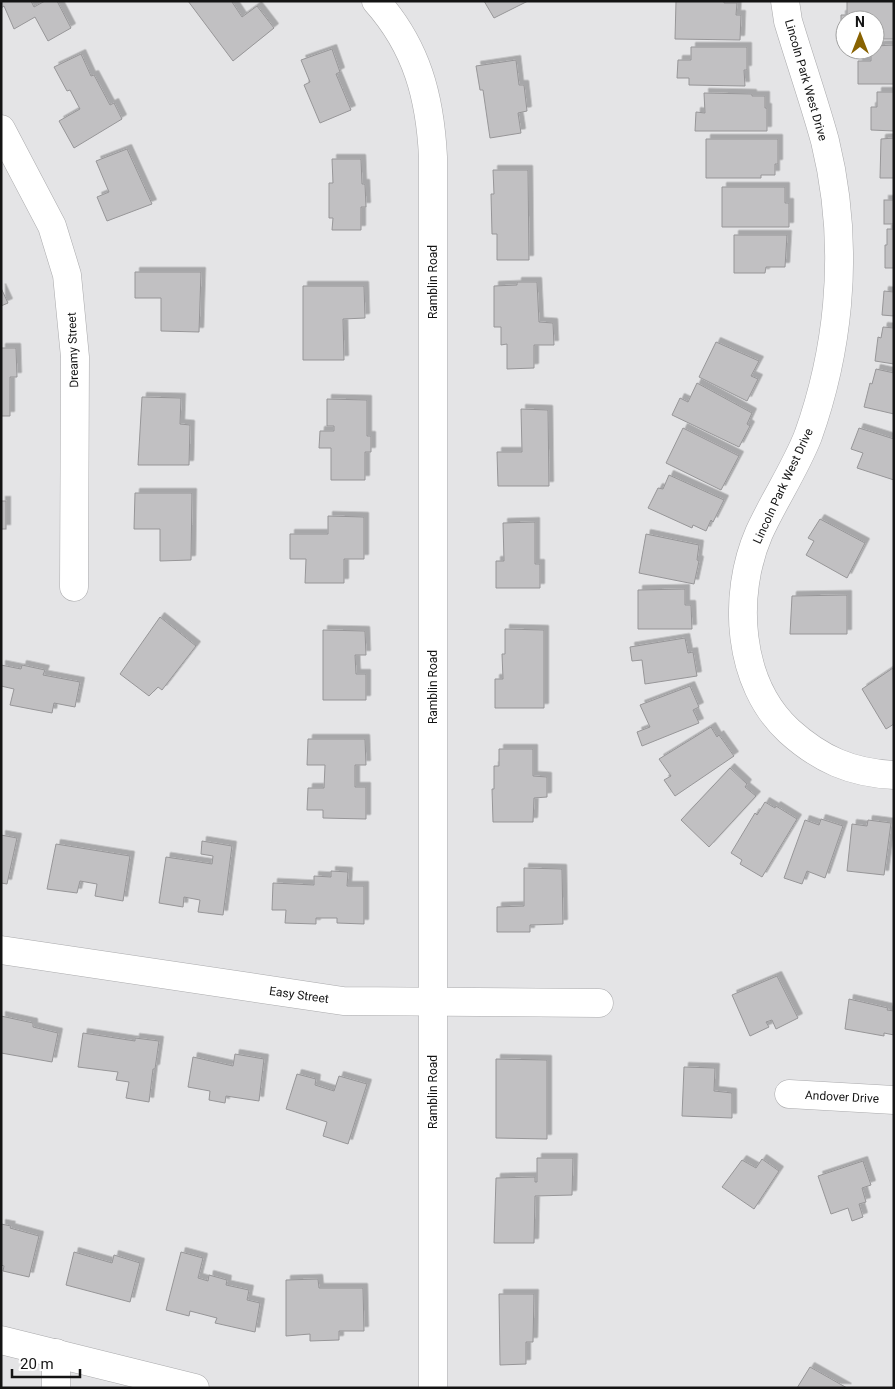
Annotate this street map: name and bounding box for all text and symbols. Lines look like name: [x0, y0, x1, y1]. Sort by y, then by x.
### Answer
north arrow: [835, 10, 885, 60]
text: N: [855, 14, 865, 30]
street label: Lincoln Park West Drive: [782, 18, 830, 142]
street label: Ramblin Road: [426, 245, 440, 319]
street label: Dreamy Street: [65, 312, 81, 388]
street label: Lincoln Park West Drive: [750, 426, 816, 546]
street label: Ramblin Road: [426, 650, 440, 724]
street label: Easy Street: [268, 984, 330, 1006]
street label: Ramblin Road: [426, 1055, 440, 1129]
street label: Andover Drive: [805, 1088, 879, 1106]
scale bar: [12, 1346, 80, 1378]
text: 20 m: [20, 1355, 54, 1373]

